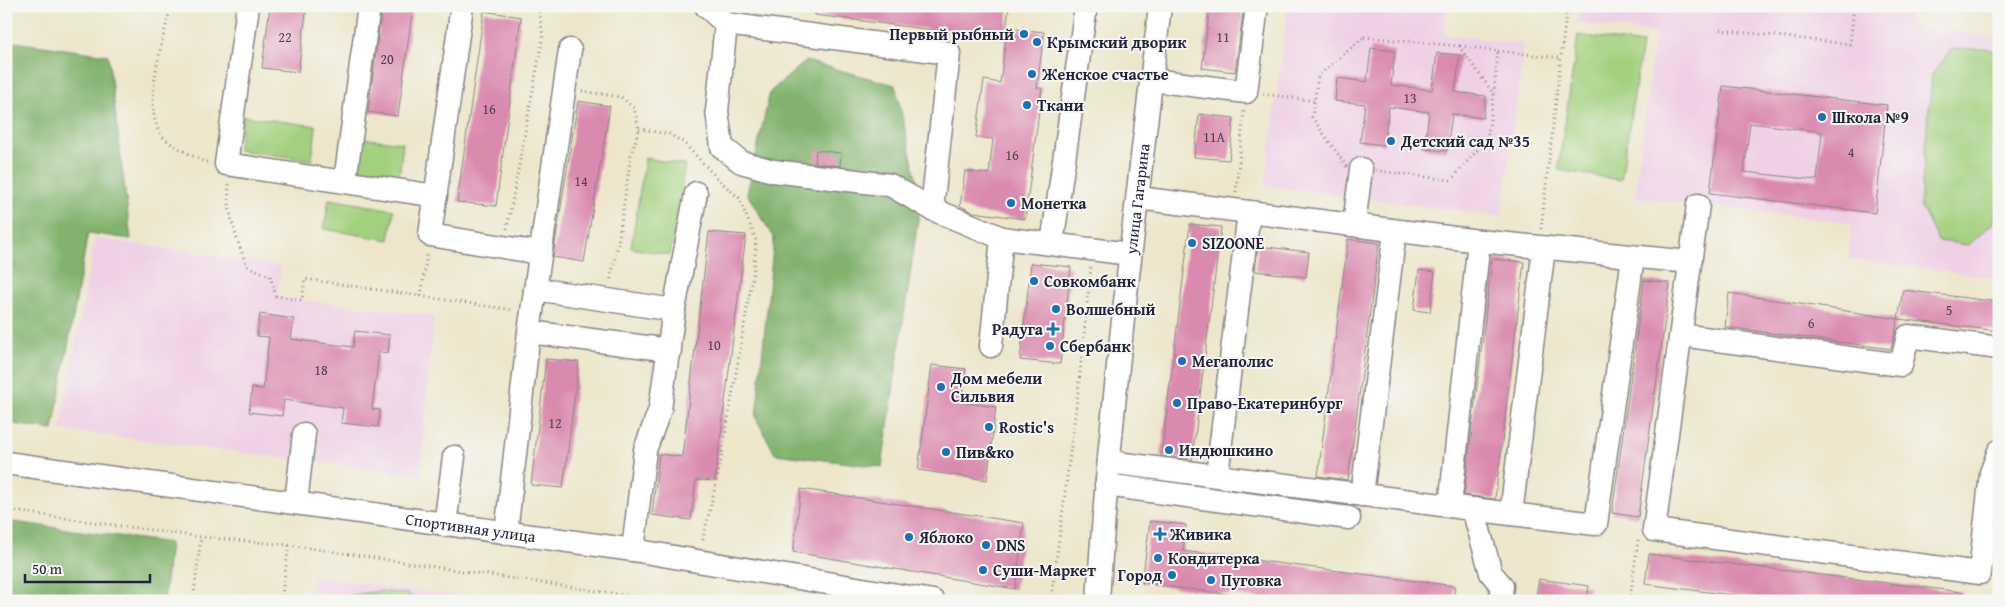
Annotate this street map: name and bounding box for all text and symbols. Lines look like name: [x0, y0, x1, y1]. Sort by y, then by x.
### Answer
place label: Первый рыбный: [890, 22, 1014, 46]
house number: 22: [278, 27, 292, 47]
house number: 11: [1216, 27, 1230, 47]
marker: Первый рыбный: [1018, 28, 1030, 40]
place label: Крымский дворик: [1047, 30, 1187, 54]
marker: Крымский дворик: [1031, 36, 1043, 48]
house number: 20: [380, 49, 394, 69]
place label: Женское счастье: [1041, 62, 1169, 86]
marker: Женское счастье: [1026, 68, 1038, 80]
house number: 13: [1403, 88, 1417, 108]
place label: Ткани: [1037, 93, 1084, 117]
house number: 16: [482, 99, 496, 119]
marker: Ткани: [1021, 99, 1033, 111]
place label: Школа №9: [1832, 105, 1909, 129]
marker: Школа №9: [1816, 111, 1828, 123]
house number: 11А: [1203, 127, 1225, 147]
place label: Детский сад №35: [1400, 129, 1530, 153]
marker: Детский сад №35: [1385, 135, 1397, 147]
street label: улица Гагарина: [1118, 142, 1156, 257]
house number: 4: [1848, 142, 1855, 162]
house number: 16: [1005, 145, 1019, 165]
house number: 14: [574, 171, 588, 191]
place label: Монетка: [1021, 191, 1087, 215]
marker: Монетка: [1005, 197, 1017, 209]
place label: SIZOONE: [1202, 231, 1264, 255]
marker: SIZOONE: [1186, 237, 1198, 249]
place label: Совкомбанк: [1044, 269, 1136, 293]
marker: Совкомбанк: [1028, 275, 1040, 287]
place label: Волшебный: [1066, 297, 1156, 321]
house number: 5: [1946, 300, 1952, 320]
marker: Волшебный: [1050, 303, 1062, 315]
house number: 6: [1808, 313, 1815, 333]
place label: Радуга: [992, 317, 1044, 341]
marker: Радуга: [1047, 323, 1059, 335]
place label: Сбербанк: [1060, 334, 1131, 358]
house number: 10: [707, 335, 721, 355]
marker: Сбербанк: [1044, 340, 1056, 352]
place label: Мегаполис: [1192, 349, 1274, 373]
marker: Мегаполис: [1176, 355, 1188, 367]
house number: 18: [314, 360, 328, 380]
place label: Дом мебели Сильвия: [950, 366, 1042, 408]
marker: Дом мебели Сильвия: [935, 381, 947, 393]
place label: Право-Екатеринбург: [1187, 391, 1343, 415]
marker: Право-Екатеринбург: [1171, 397, 1183, 409]
house number: 12: [548, 413, 562, 433]
place label: Rostic's: [999, 415, 1054, 439]
marker: Rostic's: [983, 421, 995, 433]
place label: Индюшкино: [1179, 438, 1274, 462]
place label: Пив&ко: [956, 440, 1015, 464]
marker: Индюшкино: [1163, 444, 1175, 456]
marker: Пив&ко: [940, 446, 952, 458]
street label: Спортивная улица: [404, 507, 538, 548]
place label: Живика: [1169, 522, 1232, 546]
place label: Яблоко: [918, 525, 974, 549]
marker: Живика: [1154, 528, 1166, 540]
marker: Яблоко: [903, 531, 915, 543]
place label: DNS: [996, 533, 1026, 557]
marker: DNS: [980, 539, 992, 551]
place label: Кондитерка: [1168, 546, 1261, 570]
scale bar: [25, 552, 150, 584]
marker: Кондитерка: [1152, 552, 1164, 564]
text: 50 m: [32, 558, 63, 579]
place label: Суши-Маркет: [993, 558, 1096, 582]
place label: Город: [1118, 563, 1162, 587]
marker: Суши-Маркет: [977, 564, 989, 576]
place label: Пуговка: [1221, 568, 1282, 592]
marker: Город: [1166, 569, 1178, 581]
marker: Пуговка: [1205, 574, 1217, 586]

